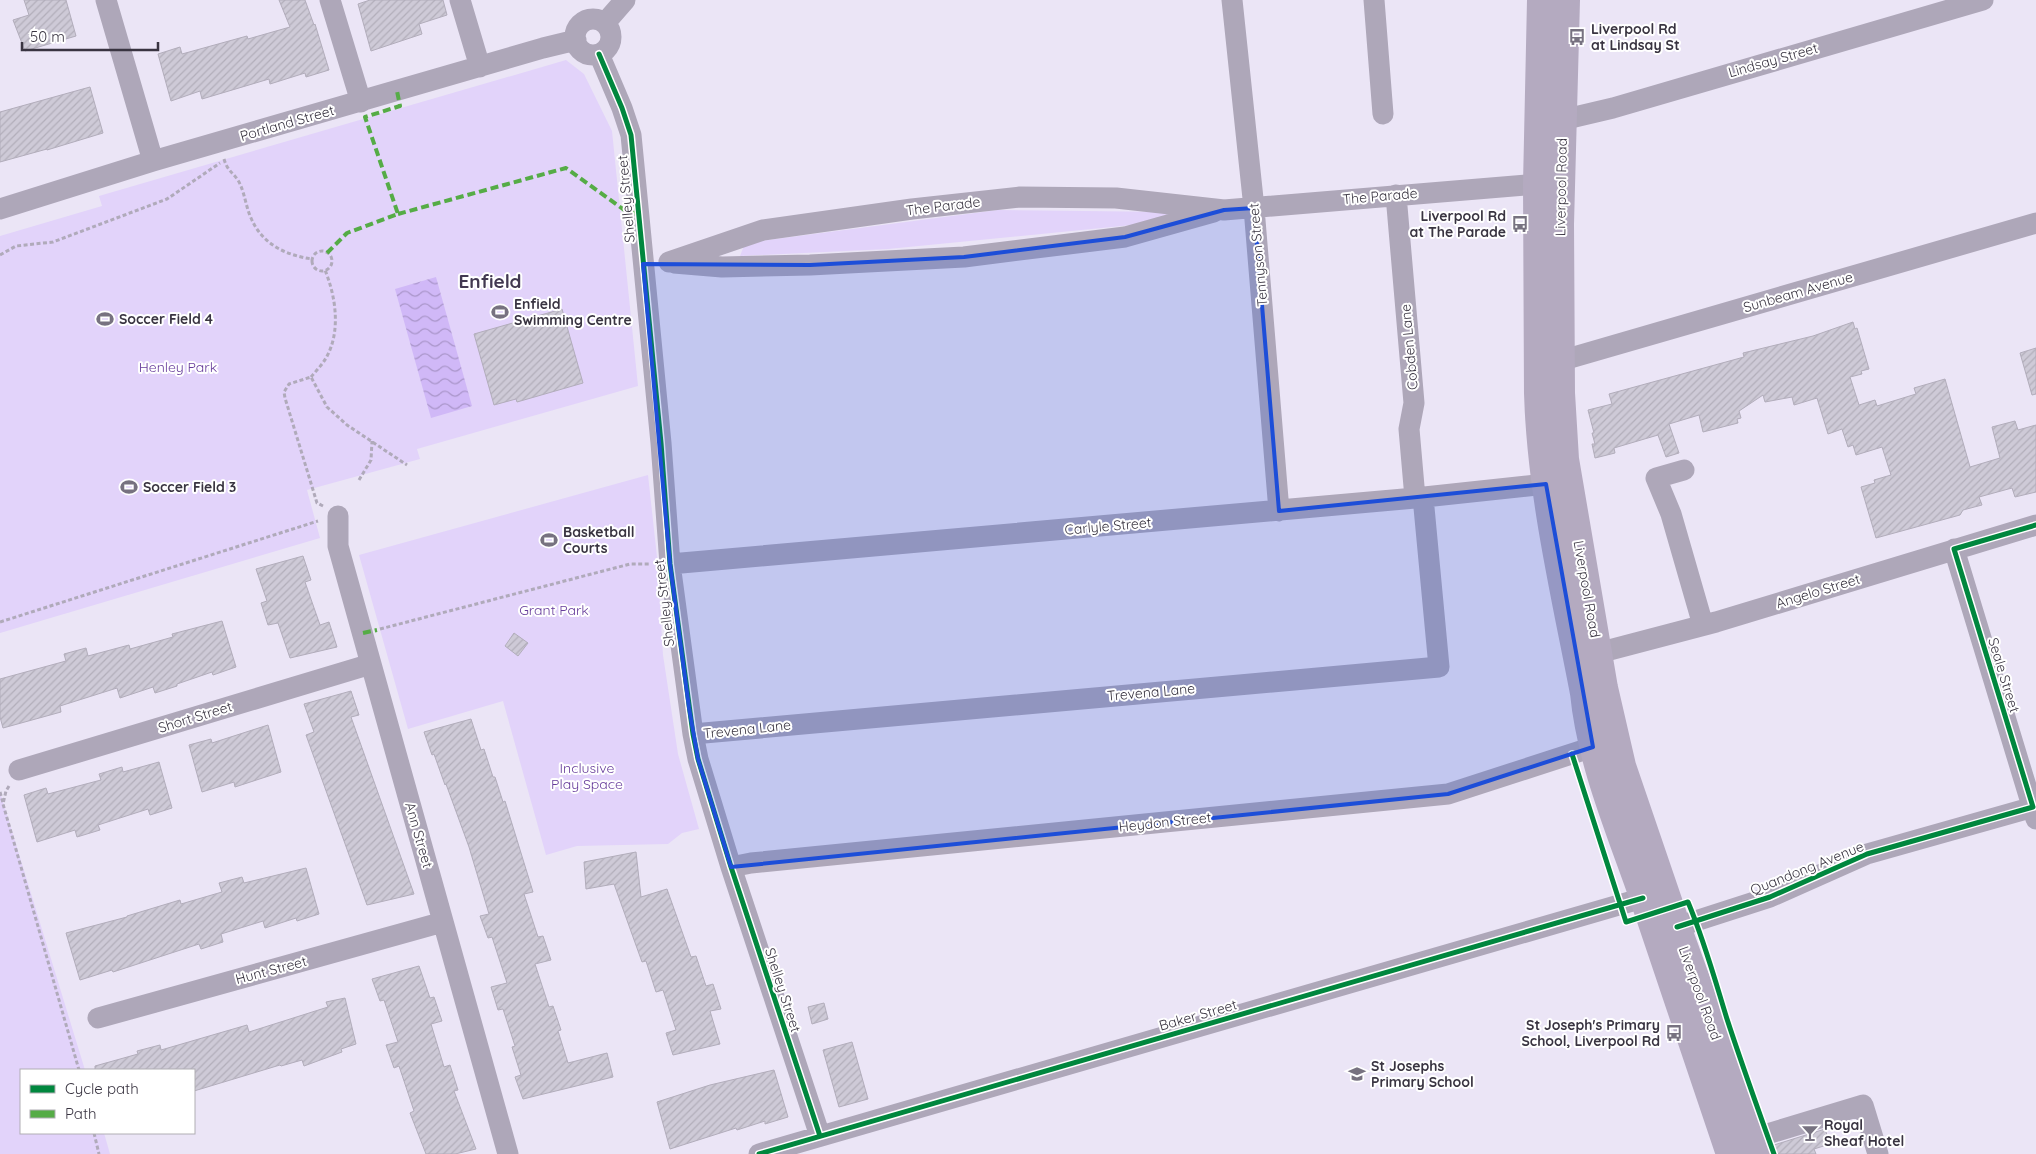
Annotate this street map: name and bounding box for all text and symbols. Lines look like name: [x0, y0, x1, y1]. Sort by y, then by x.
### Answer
scale bar: [22, 20, 159, 52]
place label: Liverpool Rd at Lindsay St: [1591, 20, 1680, 54]
text: 50 m: [30, 27, 65, 46]
bus stop icon: Liverpool Rd at Lindsay St: [1567, 27, 1587, 47]
street label: Lindsay Street: [1726, 39, 1820, 81]
street label: Portland Street: [238, 101, 336, 145]
street label: Liverpool Road: [1551, 138, 1571, 236]
street label: Shelley Street: [613, 154, 639, 244]
street label: The Parade: [1342, 184, 1418, 208]
street label: The Parade: [905, 192, 981, 220]
street label: Tennyson Street: [1244, 202, 1271, 307]
place label: Liverpool Rd at The Parade: [1409, 207, 1506, 241]
bus stop icon: Liverpool Rd at The Parade: [1510, 214, 1530, 234]
street label: Sunbeam Avenue: [1741, 268, 1855, 316]
district label: Enfield: [458, 269, 522, 293]
place label: Enfield Swimming Centre: [514, 295, 632, 329]
sports icon: Enfield Swimming Centre: [490, 302, 510, 322]
street label: Cobden Lane: [1396, 303, 1422, 391]
sports icon: Soccer Field 4: [95, 309, 115, 329]
place label: Soccer Field 4: [119, 310, 213, 328]
park label: Henley Park: [139, 358, 217, 376]
sports icon: Soccer Field 3: [119, 477, 139, 497]
place label: Soccer Field 3: [143, 478, 236, 496]
street label: Carlyle Street: [1064, 513, 1152, 539]
place label: Basketball Courts: [563, 523, 635, 557]
sports icon: Basketball Courts: [539, 530, 559, 550]
street label: Liverpool Road: [1570, 539, 1604, 639]
street label: Shelley Street: [650, 558, 678, 648]
street label: Angelo Street: [1774, 570, 1863, 612]
park label: Grant Park: [519, 601, 589, 619]
street label: Seale Street: [1984, 635, 2024, 715]
street label: Trevena Lane: [1106, 679, 1196, 705]
street label: Short Street: [156, 697, 234, 737]
street label: Trevena Lane: [702, 715, 792, 743]
park label: Inclusive Play Space: [551, 759, 623, 793]
street label: Ann Street: [401, 800, 437, 870]
street label: Heydon Street: [1118, 808, 1212, 836]
street label: Quandong Avenue: [1748, 837, 1866, 899]
street label: Liverpool Road: [1675, 944, 1725, 1042]
street label: Shelley Street: [761, 945, 805, 1035]
street label: Hunt Street: [233, 952, 309, 988]
street label: Baker Street: [1157, 995, 1239, 1035]
place label: St Joseph's Primary School, Liverpool Rd: [1522, 1016, 1660, 1050]
bus stop icon: St Joseph's Primary School, Liverpool Rd: [1664, 1023, 1684, 1043]
place label: St Josephs Primary School: [1371, 1057, 1474, 1091]
school or university icon: St Josephs Primary School: [1347, 1064, 1367, 1084]
legend: [20, 1069, 195, 1134]
text: Cycle path: [65, 1079, 139, 1098]
text: Path: [65, 1104, 97, 1123]
place label: Royal Sheaf Hotel: [1824, 1116, 1904, 1150]
bar icon: Royal Sheaf Hotel: [1800, 1123, 1820, 1143]

